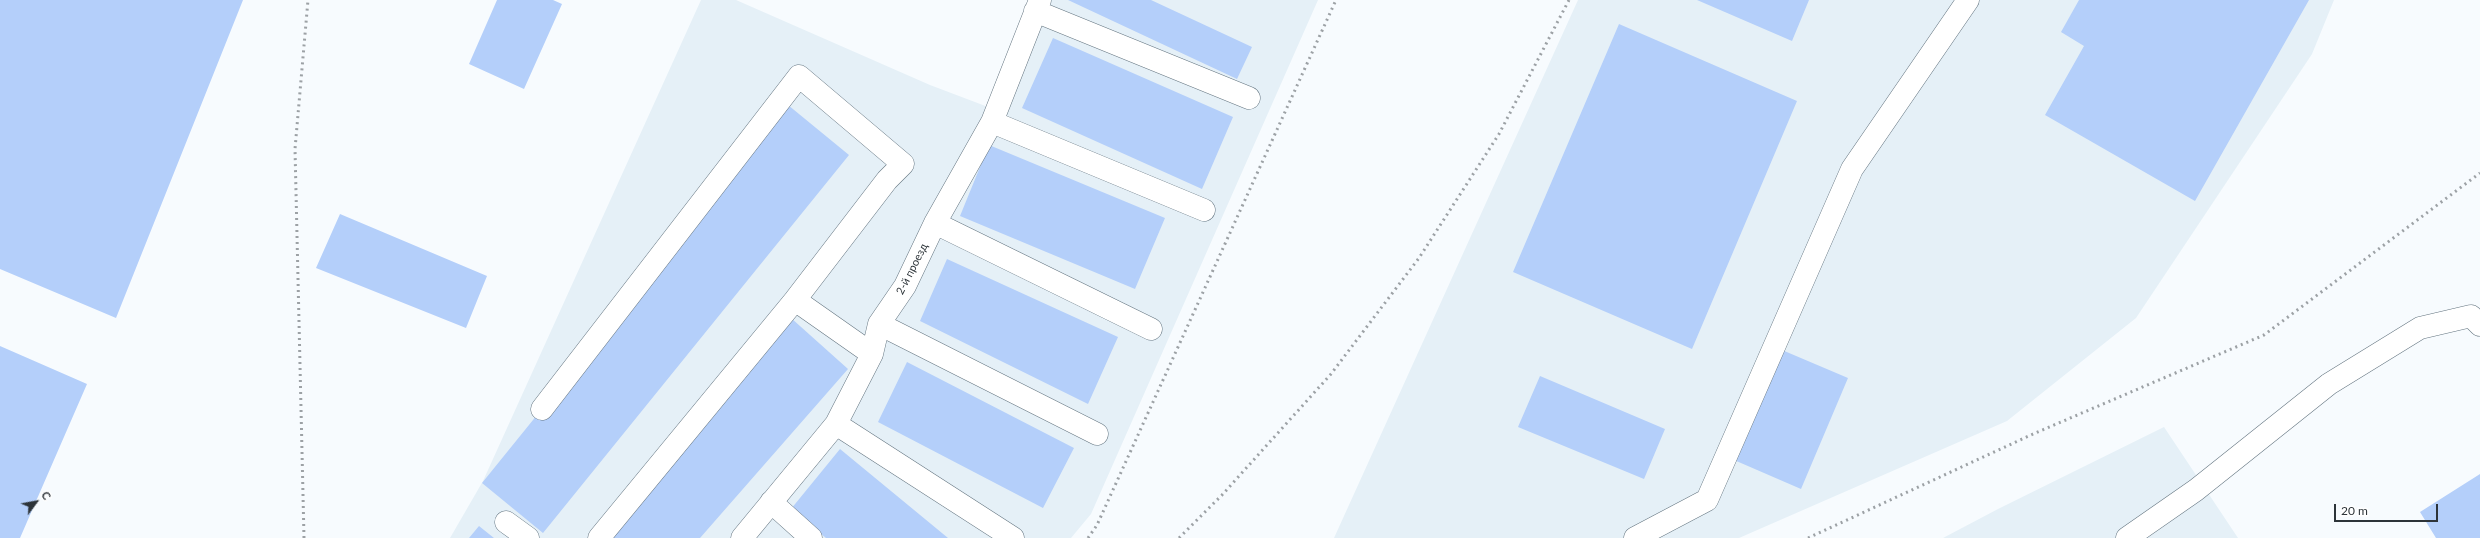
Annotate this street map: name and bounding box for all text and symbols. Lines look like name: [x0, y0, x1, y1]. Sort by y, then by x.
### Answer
street label: 2-й проезд: [893, 241, 931, 297]
north arrow: [16, 482, 56, 522]
text: С: [39, 489, 54, 502]
scale bar: [2336, 496, 2440, 522]
text: 20 m: [2341, 503, 2368, 518]

